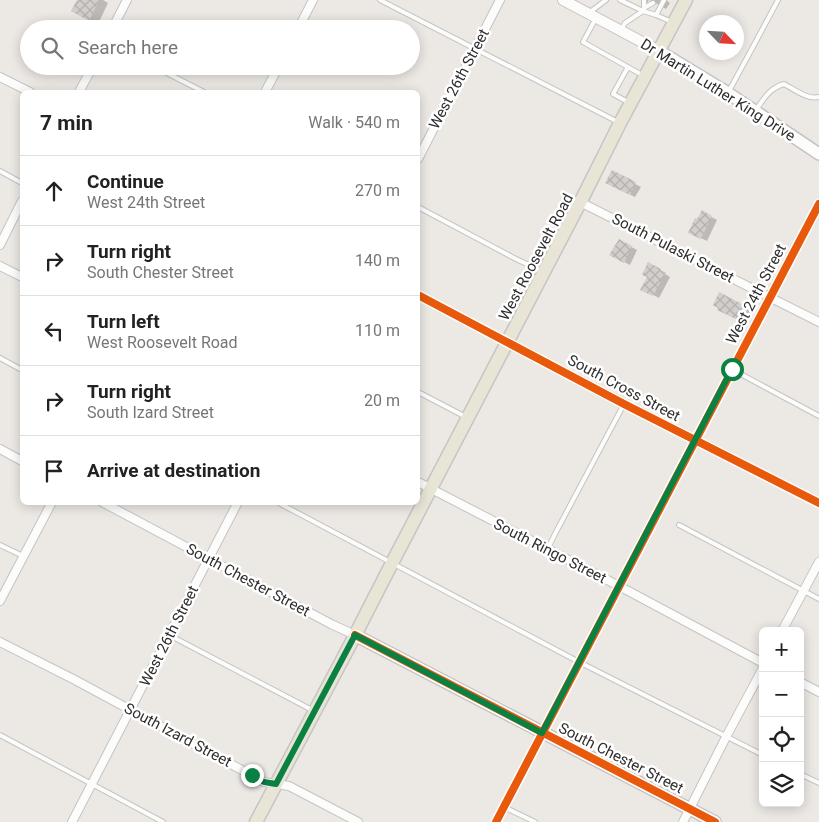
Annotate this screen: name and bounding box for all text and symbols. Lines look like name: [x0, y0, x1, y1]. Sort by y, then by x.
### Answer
north arrow: [699, 15, 744, 60]
search box: [20, 20, 420, 75]
street label: West 26th Street: [425, 26, 493, 132]
icon: search: [38, 34, 66, 62]
street label: Dr Martin Luther King Drive: [637, 35, 799, 145]
text: Search here: [78, 36, 178, 59]
text: 7 min: [40, 111, 93, 135]
text: Walk · 540 m: [308, 113, 400, 132]
text: Continue: [87, 170, 164, 193]
icon: ahead: [40, 177, 68, 205]
text: 270 m: [355, 181, 400, 200]
street label: West Roosevelt Road: [495, 190, 577, 324]
text: West 24th Street: [87, 193, 205, 212]
street label: South Pulaski Street: [609, 209, 737, 287]
text: Turn right: [87, 240, 171, 263]
street label: West 24th Street: [722, 241, 790, 347]
icon: right: [40, 247, 68, 275]
text: 140 m: [355, 251, 400, 270]
text: South Chester Street: [87, 263, 234, 282]
text: Turn left: [87, 310, 160, 333]
icon: left: [40, 317, 68, 345]
text: 110 m: [355, 321, 400, 340]
text: West Roosevelt Road: [87, 333, 238, 352]
street label: South Cross Street: [565, 351, 683, 425]
route start: [721, 358, 744, 381]
text: Turn right: [87, 380, 171, 403]
icon: right: [40, 387, 68, 415]
text: 20 m: [364, 391, 400, 410]
text: South Izard Street: [87, 403, 214, 422]
icon: arrive: [40, 457, 68, 485]
text: Arrive at destination: [87, 459, 260, 482]
street label: South Ringo Street: [491, 515, 609, 587]
street label: South Chester Street: [183, 540, 313, 620]
street label: West 26th Street: [136, 583, 202, 689]
map controls: [759, 627, 804, 807]
button: +: [759, 627, 804, 672]
button: −: [759, 672, 804, 717]
street label: South Izard Street: [121, 699, 235, 771]
button: locate: [759, 717, 804, 762]
street label: South Chester Street: [556, 719, 686, 797]
button: layers: [759, 762, 804, 807]
route end: [241, 764, 264, 787]

